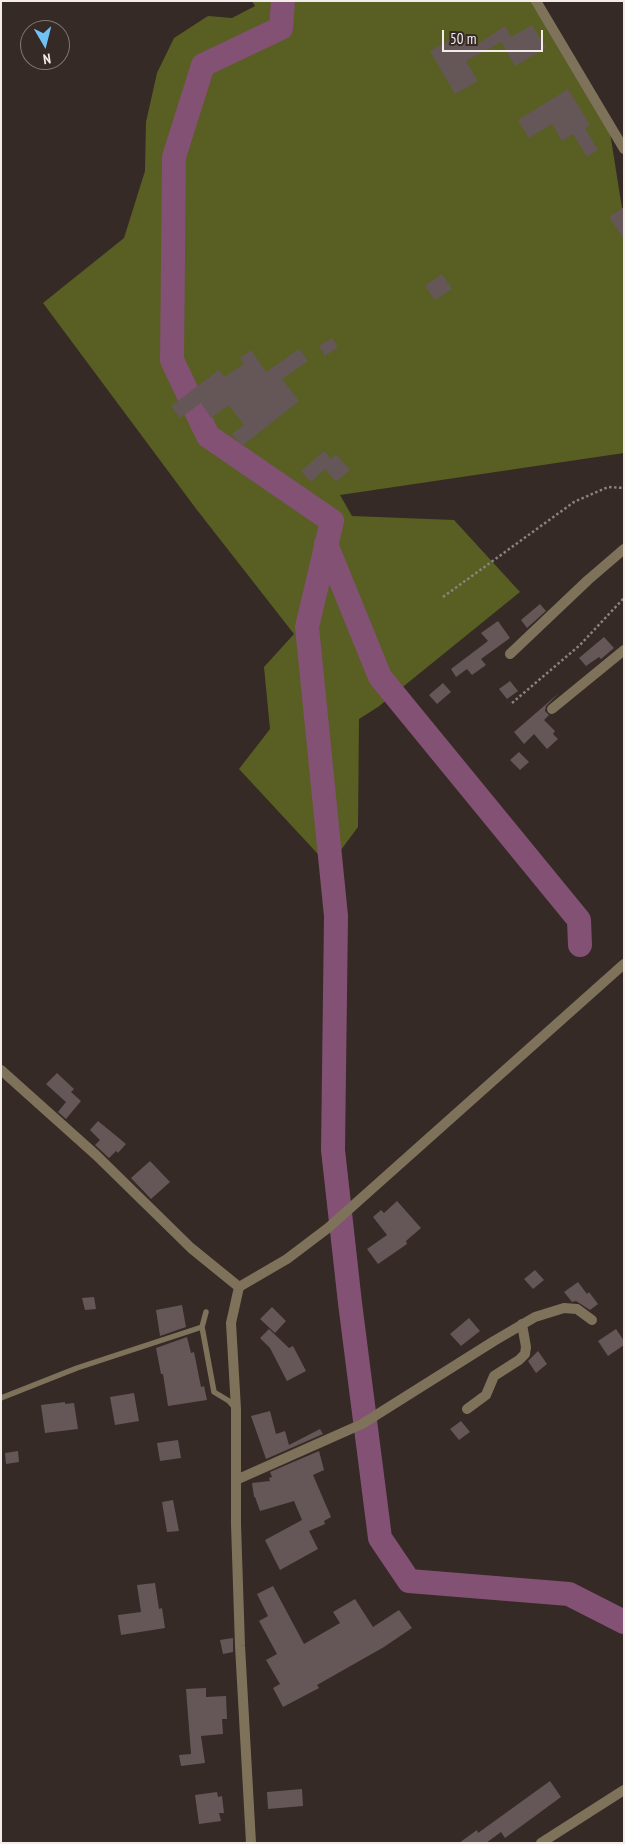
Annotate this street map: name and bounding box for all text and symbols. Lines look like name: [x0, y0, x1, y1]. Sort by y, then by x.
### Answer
north arrow: [20, 20, 70, 70]
scale bar: [445, 20, 546, 52]
text: 50 m: [450, 29, 476, 48]
text: N: [42, 49, 52, 68]

